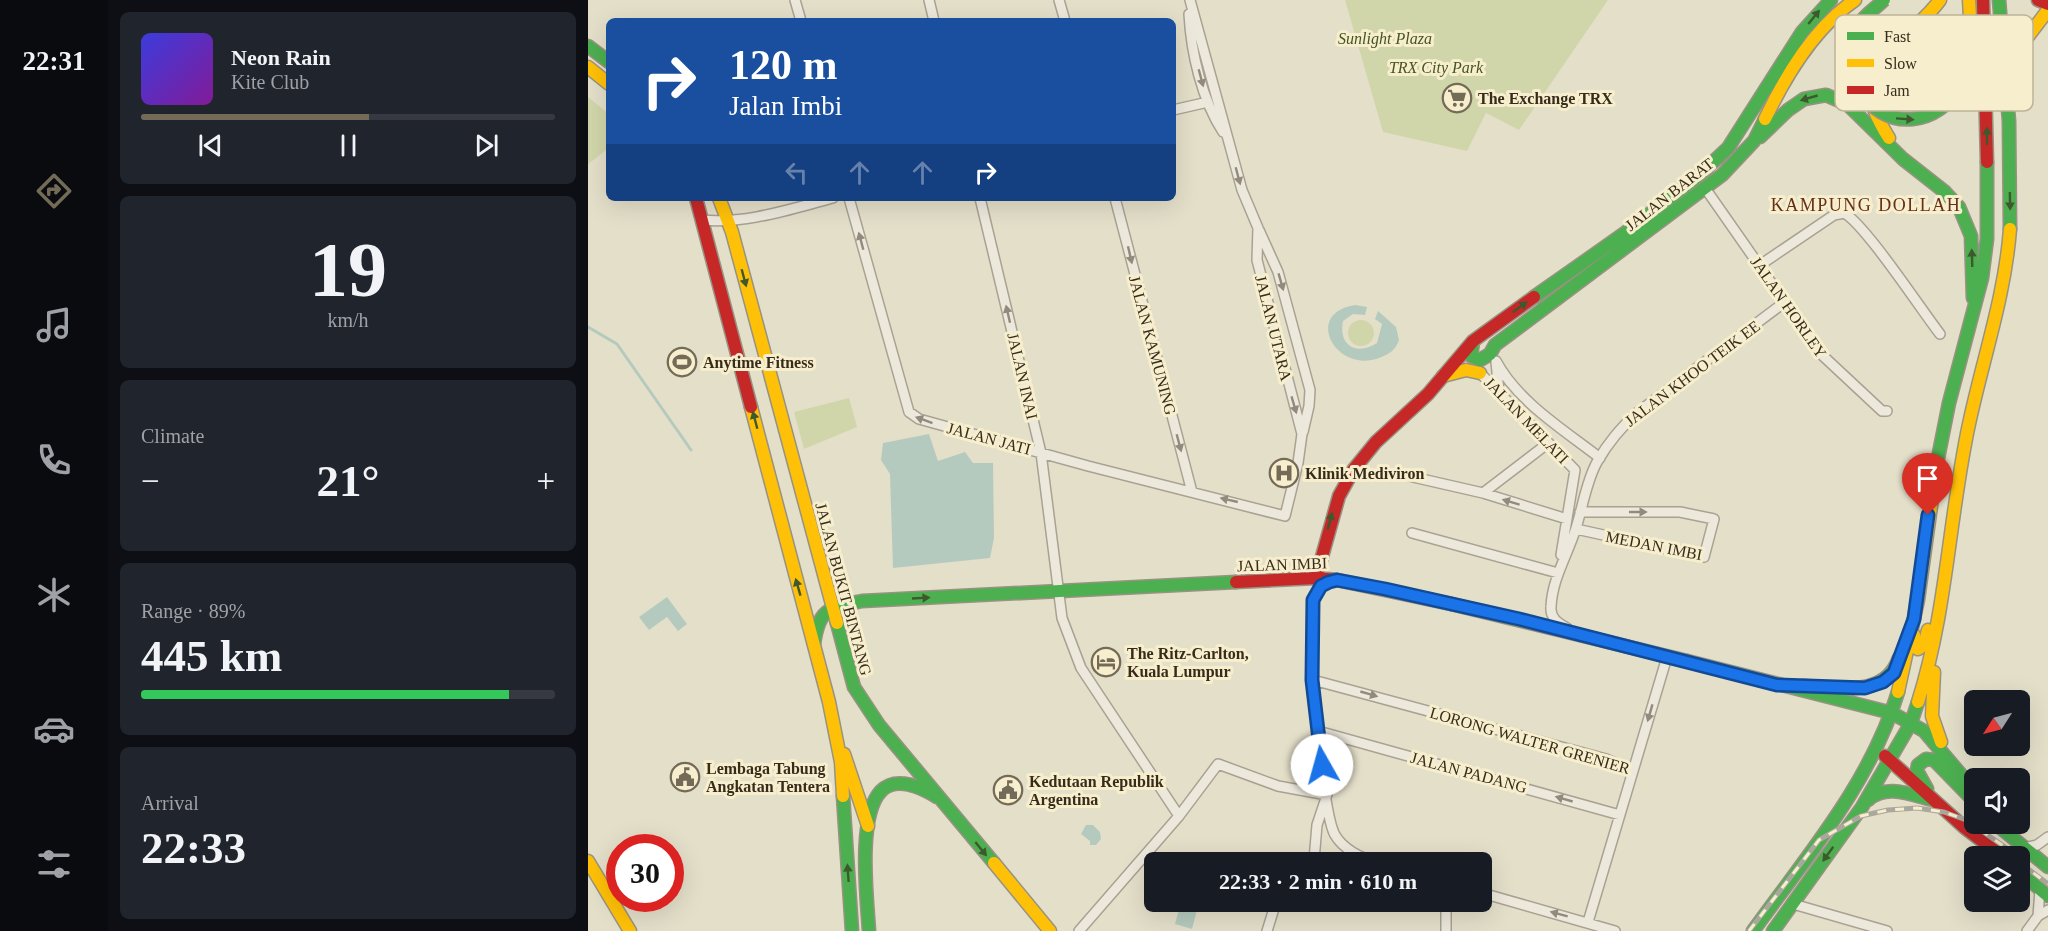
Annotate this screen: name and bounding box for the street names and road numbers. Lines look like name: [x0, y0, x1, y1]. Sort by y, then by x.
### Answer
street label: JALAN BARAT: [1622, 155, 1717, 234]
street label: JALAN HORLEY: [1747, 253, 1830, 361]
street label: JALAN UTARA: [1252, 273, 1295, 383]
street label: JALAN KAMUNING: [1126, 274, 1179, 417]
street label: JALAN KHOO TEIK EE: [1621, 317, 1763, 430]
street label: JALAN INAI: [1004, 331, 1041, 421]
street label: JALAN MELATI: [1481, 374, 1572, 467]
street label: JALAN JATI: [945, 419, 1032, 458]
street label: JALAN BUKIT BINTANG: [812, 501, 875, 678]
street label: MEDAN IMBI: [1604, 528, 1704, 563]
street label: JALAN IMBI: [1237, 554, 1327, 575]
street label: LORONG WALTER GRENIER: [1428, 704, 1632, 777]
street label: JALAN PADANG: [1409, 749, 1529, 796]

